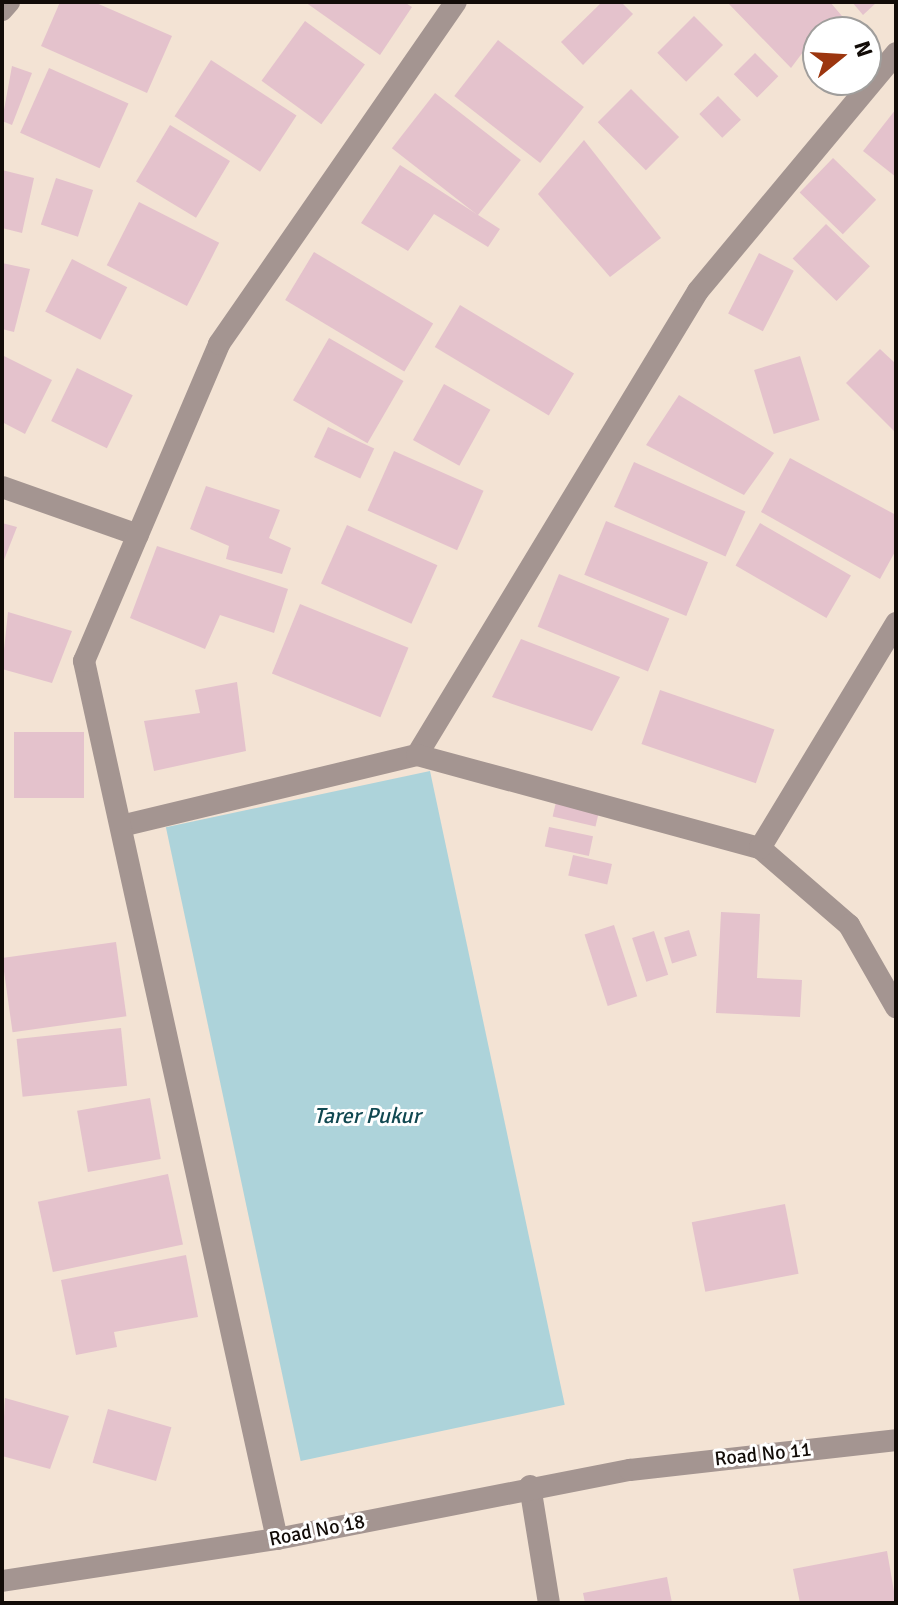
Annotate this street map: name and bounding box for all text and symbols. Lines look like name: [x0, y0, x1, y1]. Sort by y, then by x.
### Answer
north arrow: [802, 16, 882, 96]
text: N: [848, 38, 879, 61]
water label: Tarer Pukur: [313, 1103, 421, 1129]
street label: Road No 11: [713, 1437, 813, 1471]
street label: Road No 18: [267, 1509, 367, 1551]

